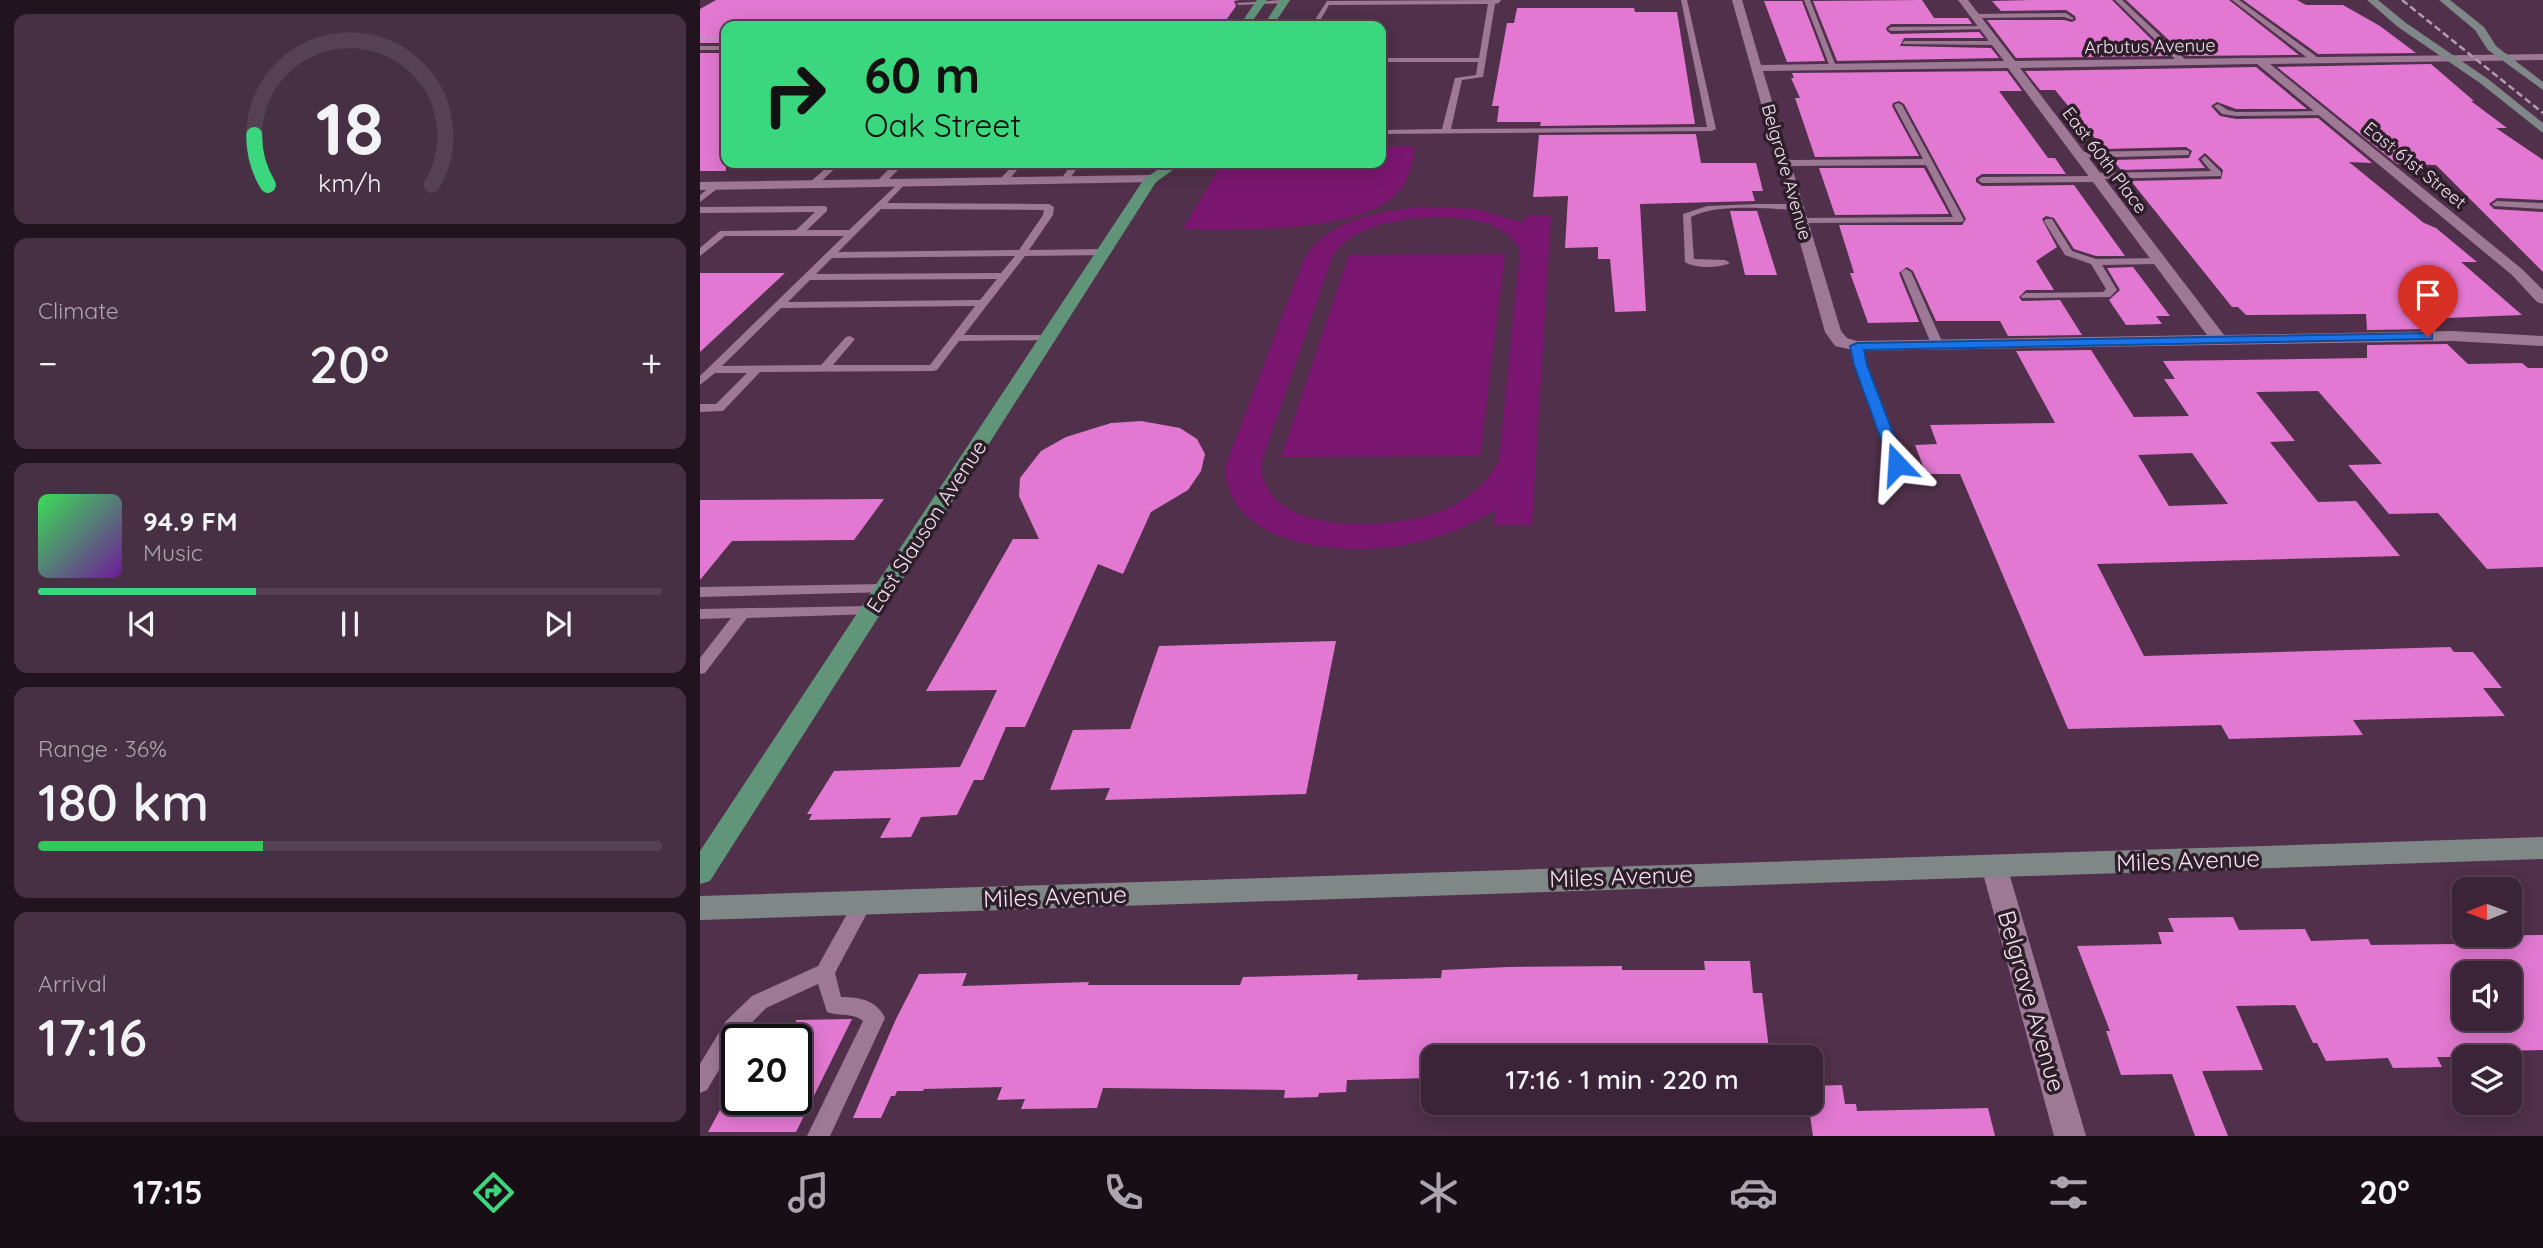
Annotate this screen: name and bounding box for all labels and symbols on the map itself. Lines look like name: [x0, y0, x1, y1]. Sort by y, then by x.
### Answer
street label: Arbutus Avenue: [2084, 33, 2216, 59]
street label: Belgrave Avenue: [1757, 101, 1817, 243]
street label: East 60th Place: [2057, 102, 2153, 218]
street label: East 61st Street: [2359, 117, 2471, 213]
pin: [2398, 265, 2458, 337]
position arrow: [1860, 427, 1934, 501]
street label: East Slauson Avenue: [860, 435, 992, 617]
street label: Miles Avenue: [2116, 843, 2260, 877]
street label: Miles Avenue: [1549, 859, 1693, 893]
north arrow: [2452, 877, 2522, 947]
street label: Miles Avenue: [983, 879, 1127, 913]
street label: Belgrave Avenue: [1992, 907, 2072, 1095]
speed limit sign: 20: [721, 1024, 812, 1115]

